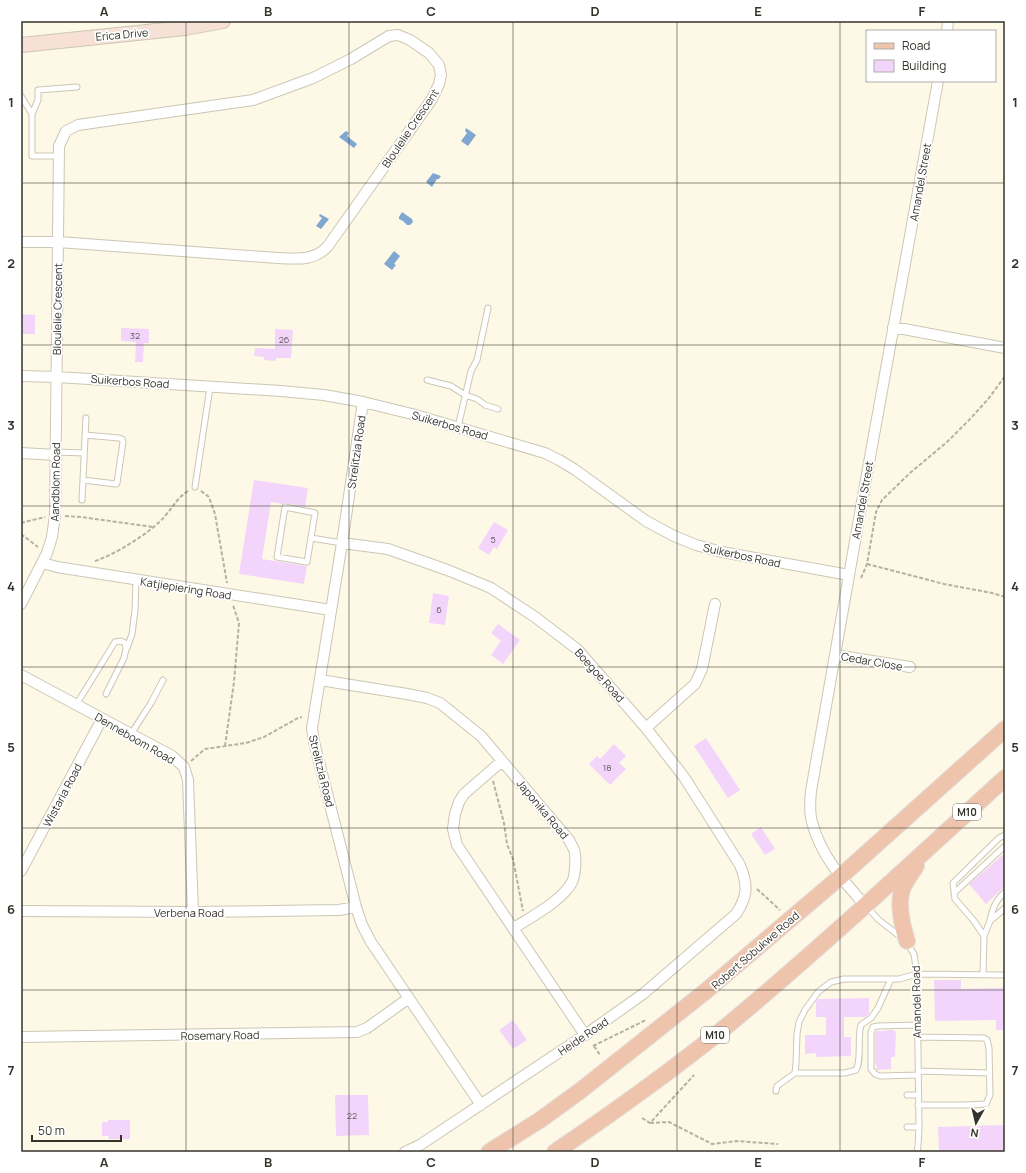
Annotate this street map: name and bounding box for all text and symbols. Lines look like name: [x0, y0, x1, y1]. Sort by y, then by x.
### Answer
text: A: [100, 2, 109, 20]
text: B: [264, 2, 272, 20]
text: C: [426, 2, 436, 20]
text: D: [590, 2, 600, 20]
text: E: [754, 2, 762, 20]
text: F: [919, 2, 926, 20]
street label: Erica Drive: [95, 24, 150, 44]
legend: [866, 30, 996, 82]
text: Road: [902, 37, 930, 54]
text: Building: [902, 57, 946, 74]
street label: Bloulelie Crescent: [378, 86, 442, 170]
text: 1: [8, 93, 14, 111]
text: 1: [1012, 93, 1018, 111]
street label: Amandel Street: [906, 142, 934, 222]
text: 2: [7, 254, 15, 272]
text: 2: [1011, 254, 1019, 272]
street label: Bloulelie Crescent: [49, 263, 65, 355]
house number: 32: [130, 329, 140, 342]
house number: 26: [279, 333, 290, 346]
street label: Suikerbos Road: [90, 371, 170, 391]
street label: Suikerbos Road: [410, 407, 490, 443]
street label: Strelitzia Road: [343, 414, 369, 490]
text: 3: [7, 416, 15, 434]
text: 3: [1011, 416, 1019, 434]
street label: Aandblom Road: [47, 442, 63, 522]
street label: Amandel Street: [848, 460, 876, 540]
house number: 5: [490, 533, 496, 546]
street label: Suikerbos Road: [702, 539, 782, 571]
street label: Katjiepiering Road: [139, 573, 233, 603]
text: 4: [7, 577, 15, 595]
text: 4: [1011, 577, 1019, 595]
house number: 6: [436, 603, 442, 616]
street label: Boegoe Road: [572, 645, 628, 705]
street label: Cedar Close: [840, 648, 904, 674]
street label: Denneboom Road: [92, 709, 178, 767]
street label: Strelitzia Road: [306, 733, 338, 809]
text: 5: [7, 738, 15, 756]
text: 5: [1011, 738, 1019, 756]
street label: Wistaria Road: [39, 761, 85, 829]
house number: 18: [603, 761, 611, 774]
street label: Japonika Road: [514, 776, 572, 842]
road number: M10: [953, 804, 981, 820]
text: 6: [7, 900, 15, 918]
text: 6: [1011, 900, 1019, 918]
street label: Verbena Road: [154, 905, 224, 920]
street label: Robert Sobukwe Road: [708, 908, 802, 992]
street label: Amandel Road: [908, 966, 924, 1038]
street label: Heide Road: [555, 1014, 611, 1058]
street label: Rosemary Road: [180, 1027, 260, 1043]
road number: M10: [701, 1027, 729, 1043]
text: 7: [8, 1061, 15, 1079]
text: 7: [1012, 1061, 1019, 1079]
north arrow: [956, 1103, 996, 1143]
house number: 22: [347, 1109, 357, 1122]
scale bar: [32, 1117, 121, 1143]
text: 50 m: [38, 1122, 65, 1139]
text: N: [969, 1125, 979, 1141]
text: A: [100, 1153, 109, 1171]
text: B: [264, 1153, 272, 1171]
text: C: [426, 1153, 436, 1171]
text: D: [590, 1153, 600, 1171]
text: E: [754, 1153, 762, 1171]
text: F: [919, 1153, 926, 1171]

